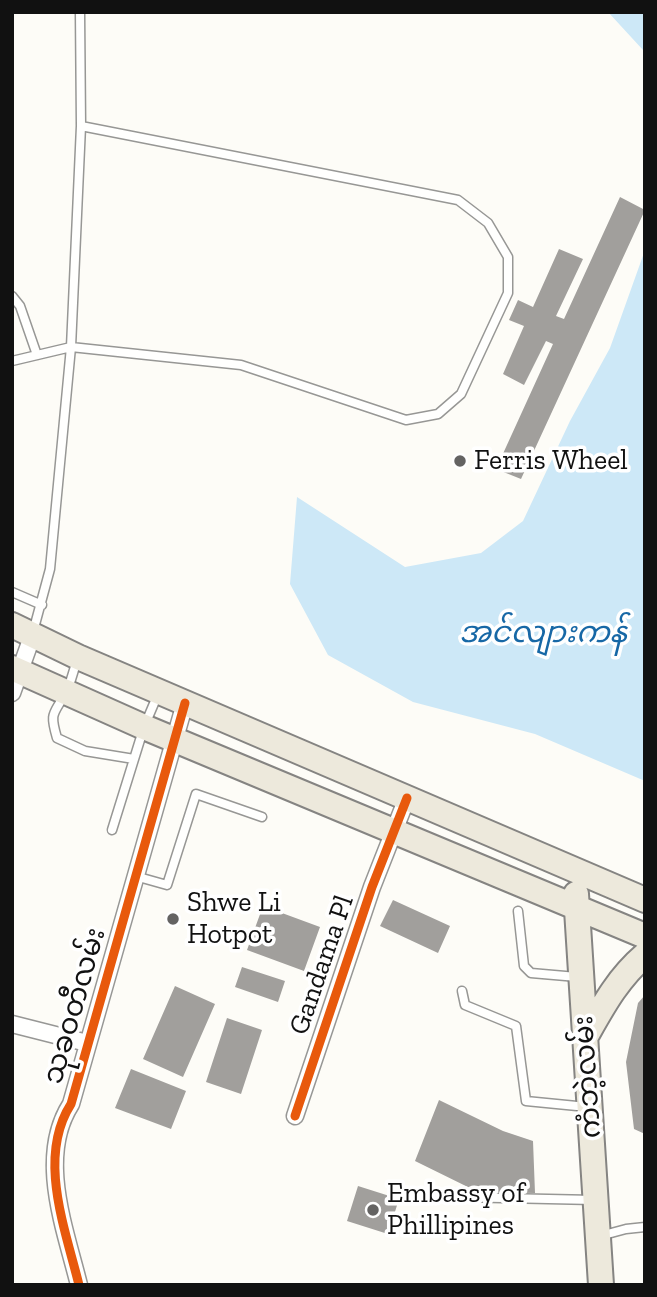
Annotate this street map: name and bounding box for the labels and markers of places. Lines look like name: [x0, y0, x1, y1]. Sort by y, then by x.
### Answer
place label: Ferris Wheel: [474, 444, 628, 478]
marker: Ferris Wheel: [452, 453, 468, 469]
place label: Shwe Li Hotpot: [187, 886, 281, 952]
marker: Shwe Li Hotpot: [165, 911, 181, 927]
place label: Embassy of Phillipines: [387, 1177, 525, 1243]
marker: Embassy of Phillipines: [365, 1202, 381, 1218]

